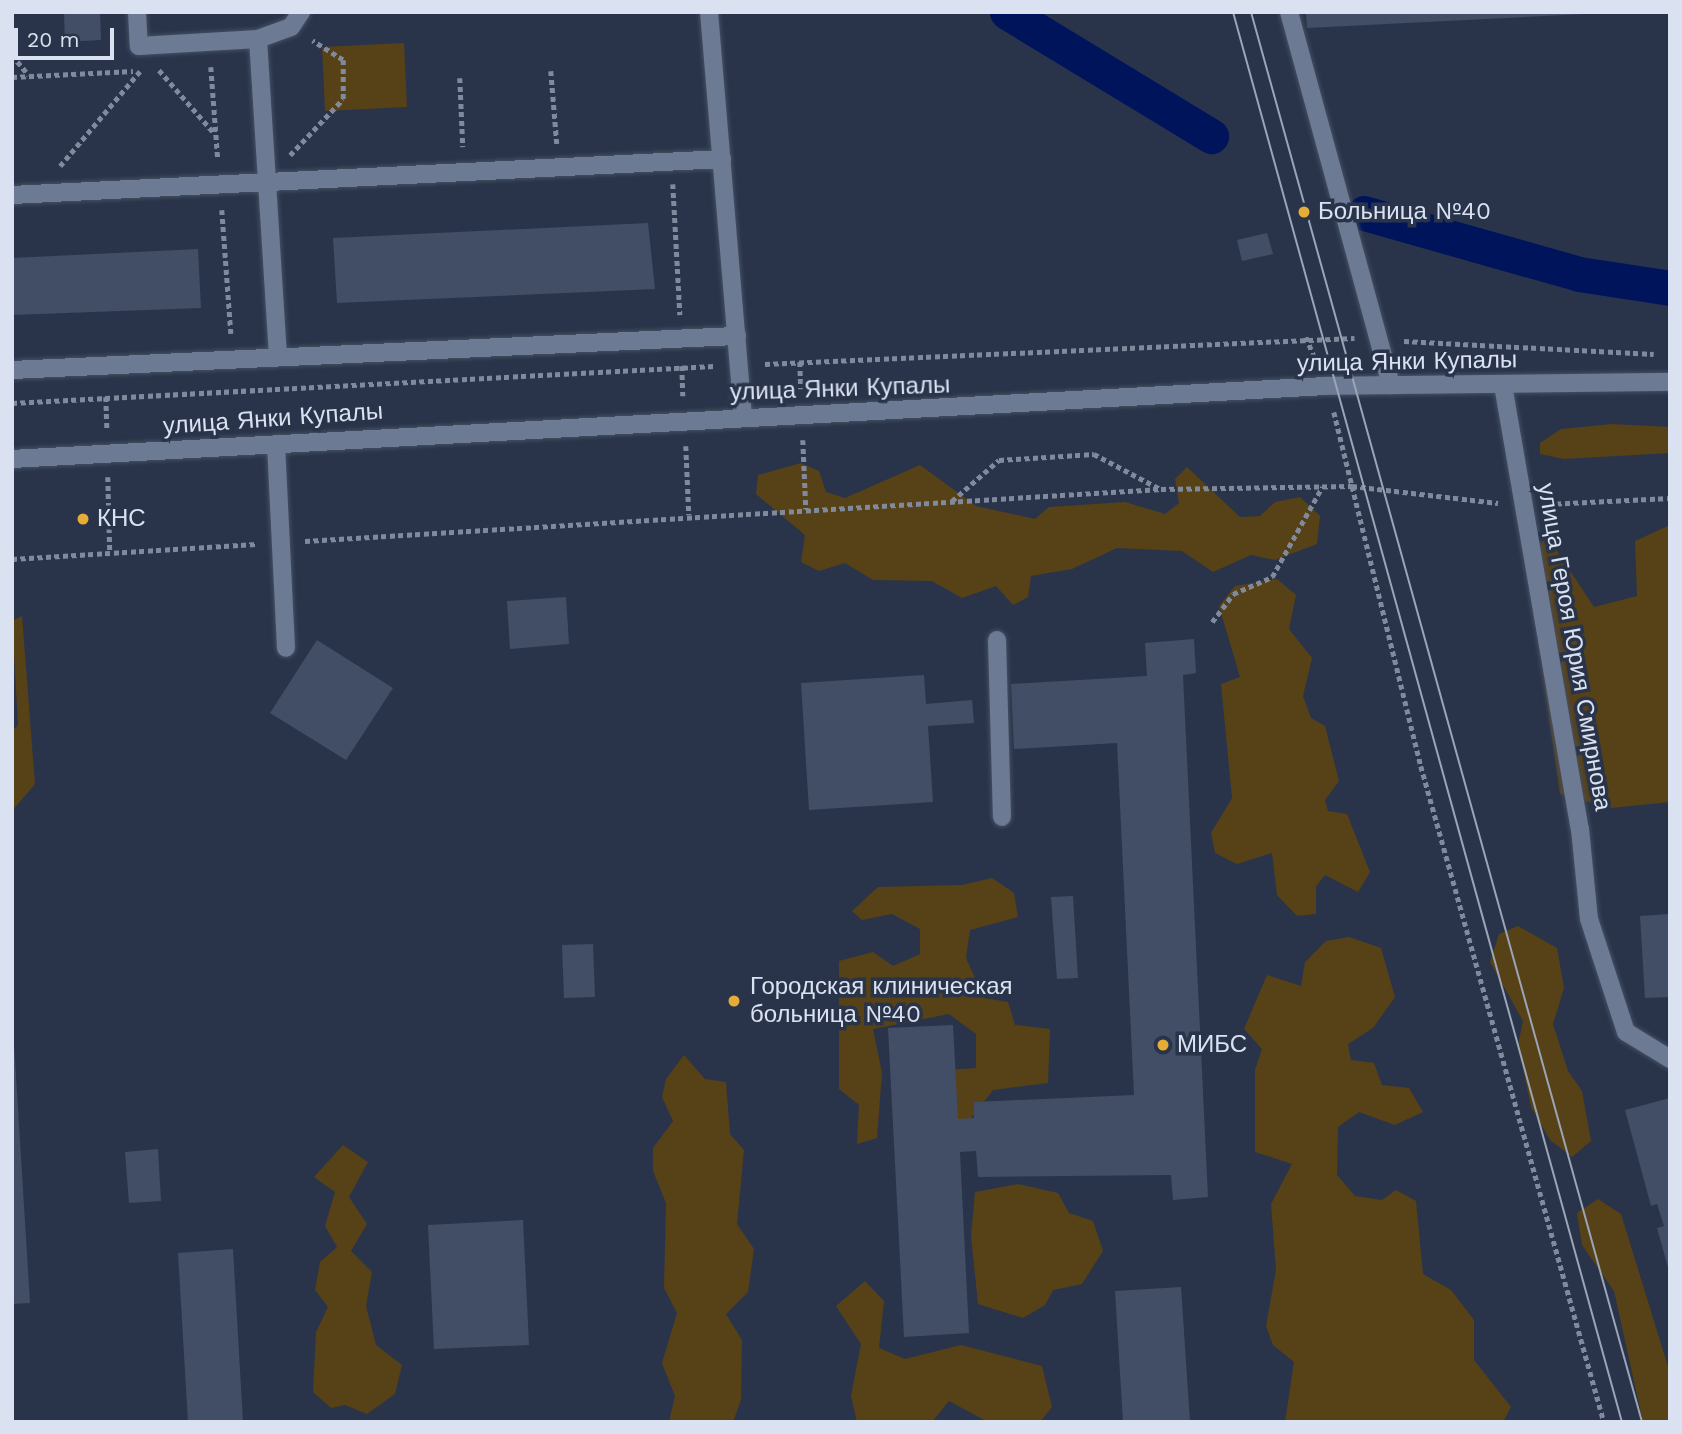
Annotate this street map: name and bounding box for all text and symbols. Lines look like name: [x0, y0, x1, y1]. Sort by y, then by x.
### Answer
scale bar: [18, 14, 117, 58]
text: 20 m: [27, 27, 79, 52]
place label: Больница №40: [1318, 198, 1491, 226]
marker: Больница №40: [1296, 204, 1312, 220]
street label: улица Янки Купалы: [1297, 346, 1517, 378]
street label: улица Янки Купалы: [729, 371, 951, 407]
street label: улица Янки Купалы: [162, 397, 384, 441]
street label: улица Героя Юрия Смирнова: [1531, 481, 1617, 813]
place label: КНС: [97, 505, 146, 533]
marker: КНС: [75, 511, 91, 527]
place label: Городская клиническая больница №40: [750, 973, 1013, 1029]
marker: Городская клиническая больница №40: [724, 991, 744, 1011]
place label: МИБС: [1177, 1031, 1247, 1059]
marker: МИБС: [1155, 1037, 1171, 1053]

